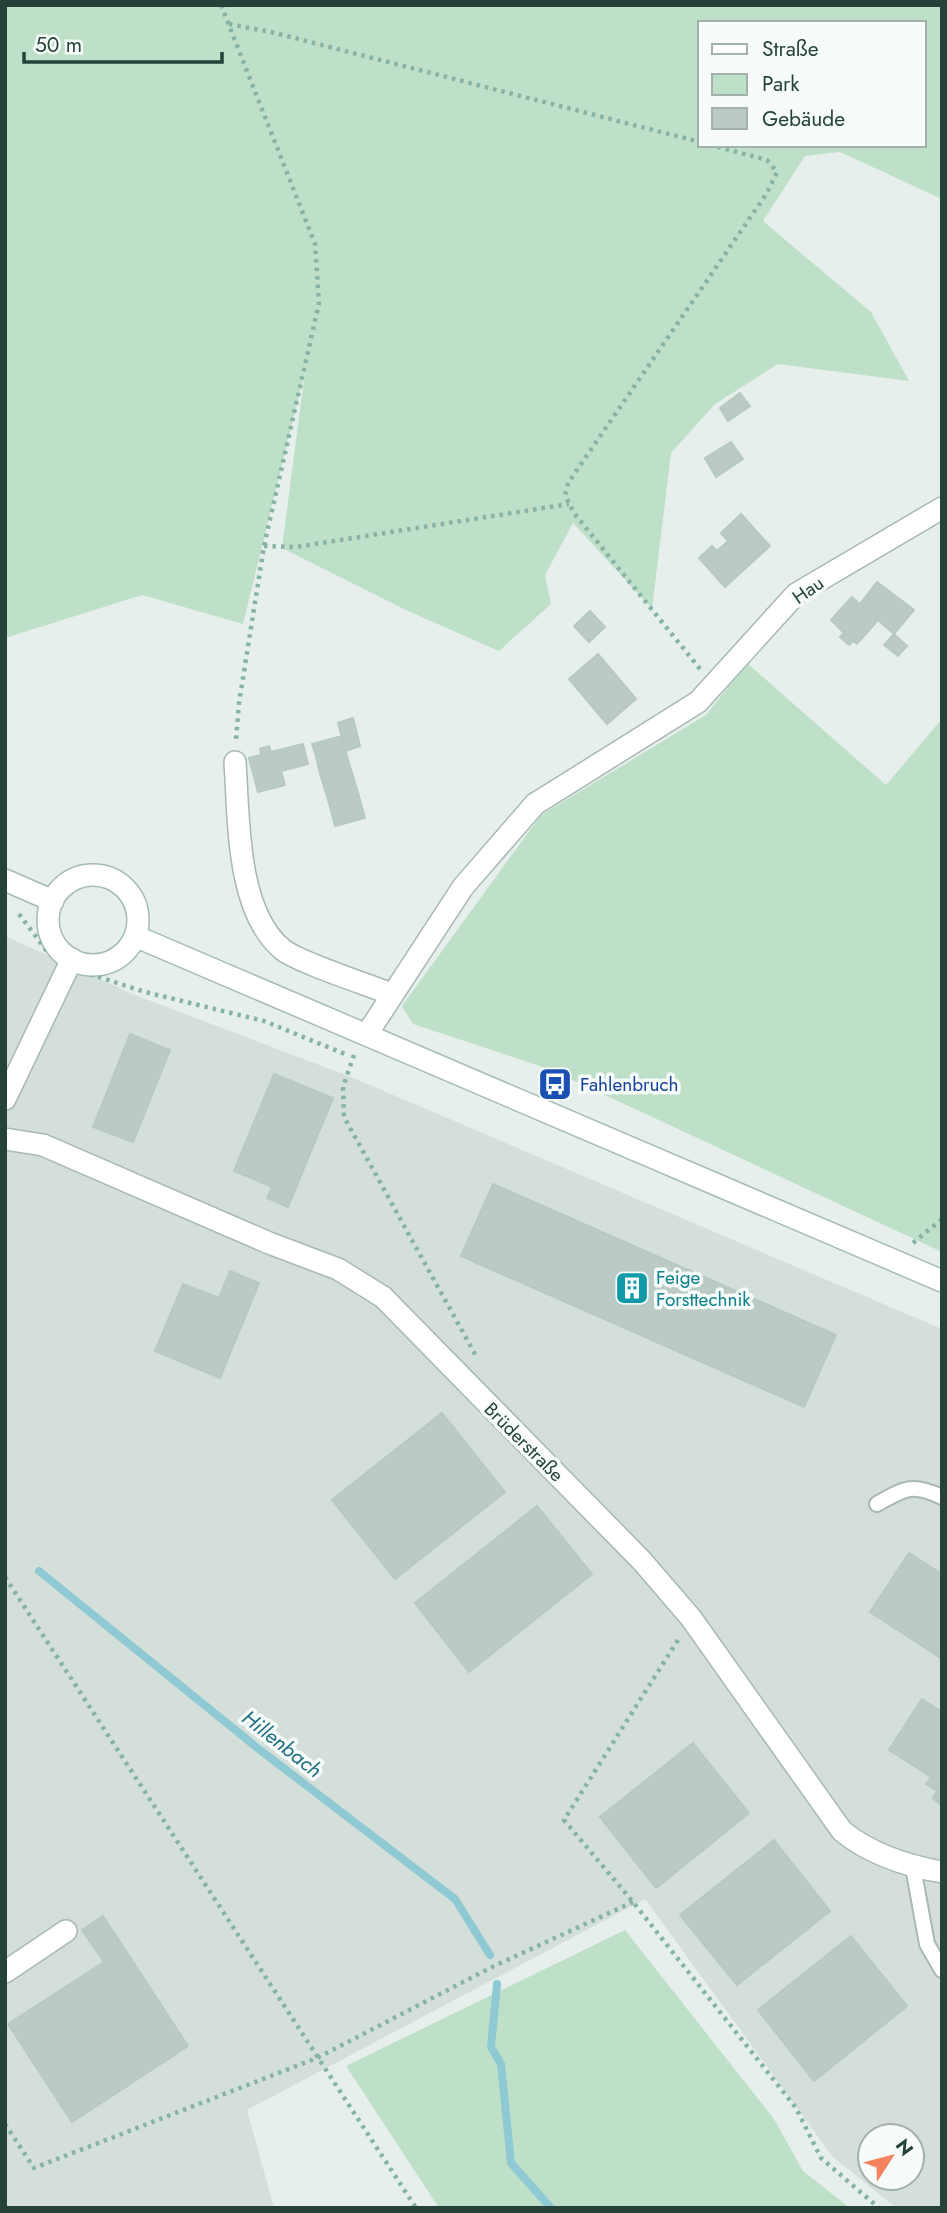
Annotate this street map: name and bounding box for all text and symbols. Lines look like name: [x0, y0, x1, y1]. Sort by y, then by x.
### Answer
scale bar: [24, 21, 222, 65]
legend: [698, 21, 926, 147]
text: 50 m: [35, 30, 82, 60]
text: Straße: [762, 34, 819, 64]
text: Park: [762, 69, 800, 99]
text: Gebäude: [762, 104, 845, 134]
street label: Hau: [787, 570, 829, 610]
bus stop icon: Fahlenbruch: [536, 1065, 574, 1103]
place label: Fahlenbruch: [580, 1071, 679, 1098]
place label: Feige Forsttechnik: [656, 1264, 751, 1313]
building icon: Feige Forsttechnik: [613, 1269, 651, 1307]
street label: Brüderstraße: [478, 1396, 570, 1488]
water label: Hillenbach: [236, 1703, 328, 1785]
north arrow: [856, 2122, 926, 2192]
text: N: [889, 2133, 920, 2161]

